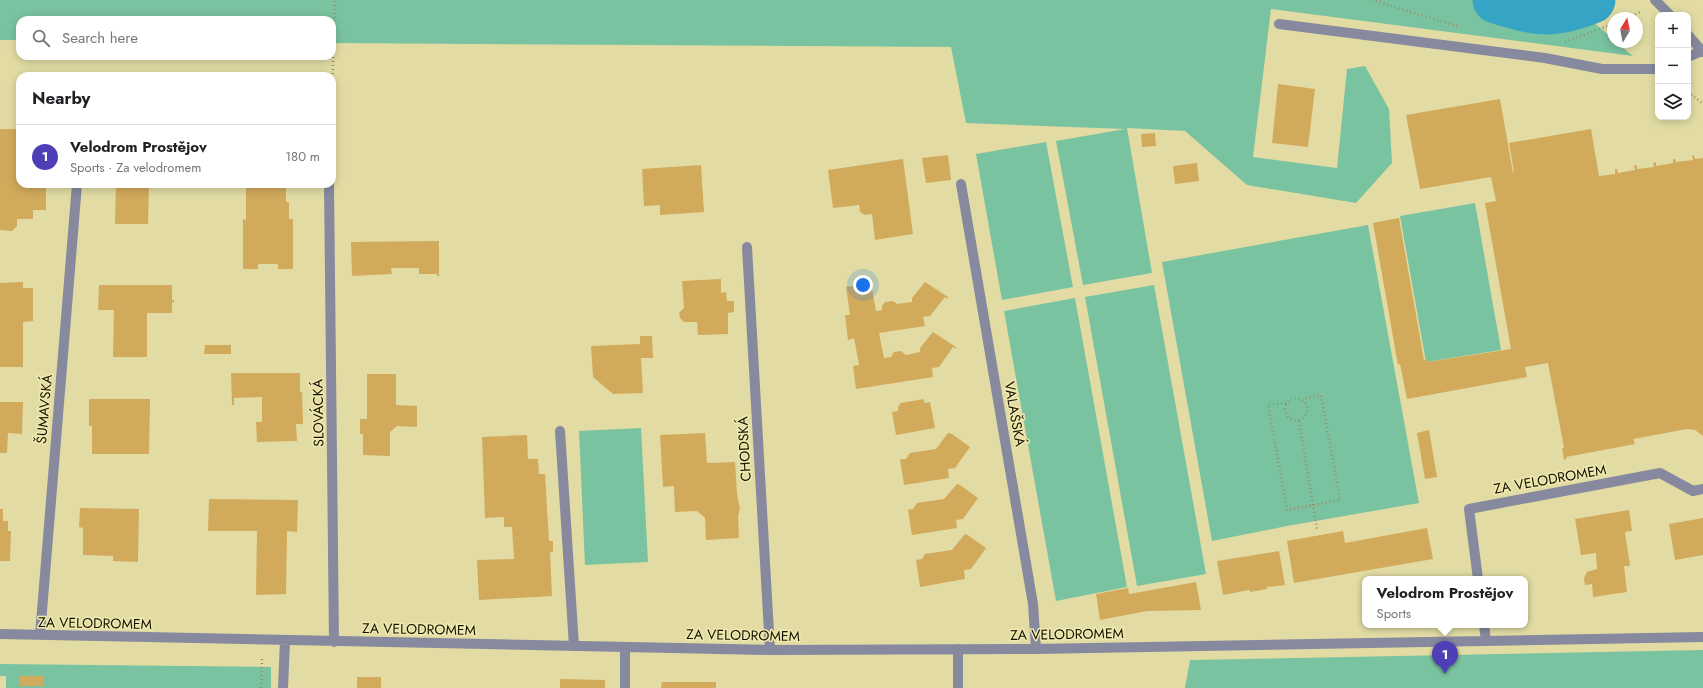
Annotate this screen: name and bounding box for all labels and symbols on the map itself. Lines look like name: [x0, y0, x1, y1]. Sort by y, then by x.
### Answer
north arrow: [1607, 12, 1643, 48]
your location: [853, 275, 873, 295]
street label: ŠUMAVSKÁ: [31, 373, 57, 445]
street label: SLOVÁCKÁ: [307, 378, 329, 447]
street label: VALAŠSKÁ: [999, 380, 1031, 449]
street label: CHODSKÁ: [732, 415, 756, 482]
street label: ZA VELODROMEM: [1492, 459, 1608, 499]
street label: ZA VELODROMEM: [38, 612, 152, 634]
street label: ZA VELODROMEM: [362, 618, 476, 640]
street label: ZA VELODROMEM: [1010, 623, 1124, 645]
street label: ZA VELODROMEM: [686, 624, 800, 646]
pin: 1: [1432, 641, 1458, 674]

